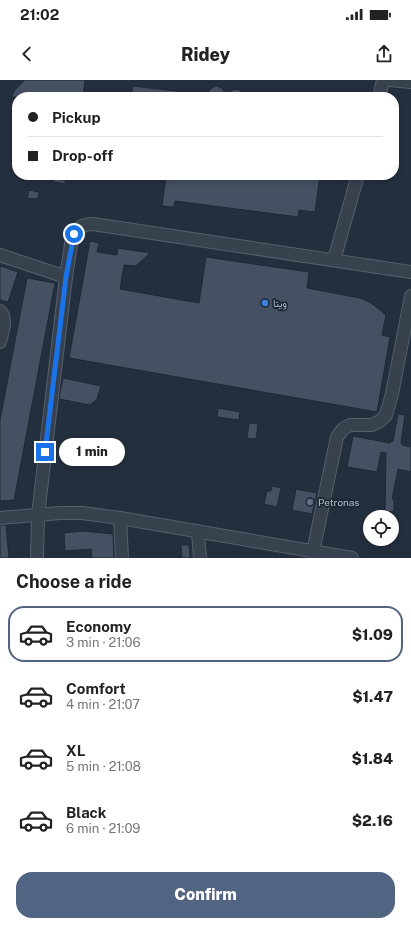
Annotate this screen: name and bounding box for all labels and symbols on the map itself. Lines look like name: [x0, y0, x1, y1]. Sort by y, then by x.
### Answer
route start: [65, 225, 83, 243]
place label: ويتا: [273, 297, 287, 310]
marker: ويتا: [260, 298, 270, 308]
callout: 1 min: [59, 438, 125, 466]
route end: [36, 443, 54, 461]
place label: Petronas: [318, 496, 359, 508]
marker: Petronas: [305, 497, 315, 507]

